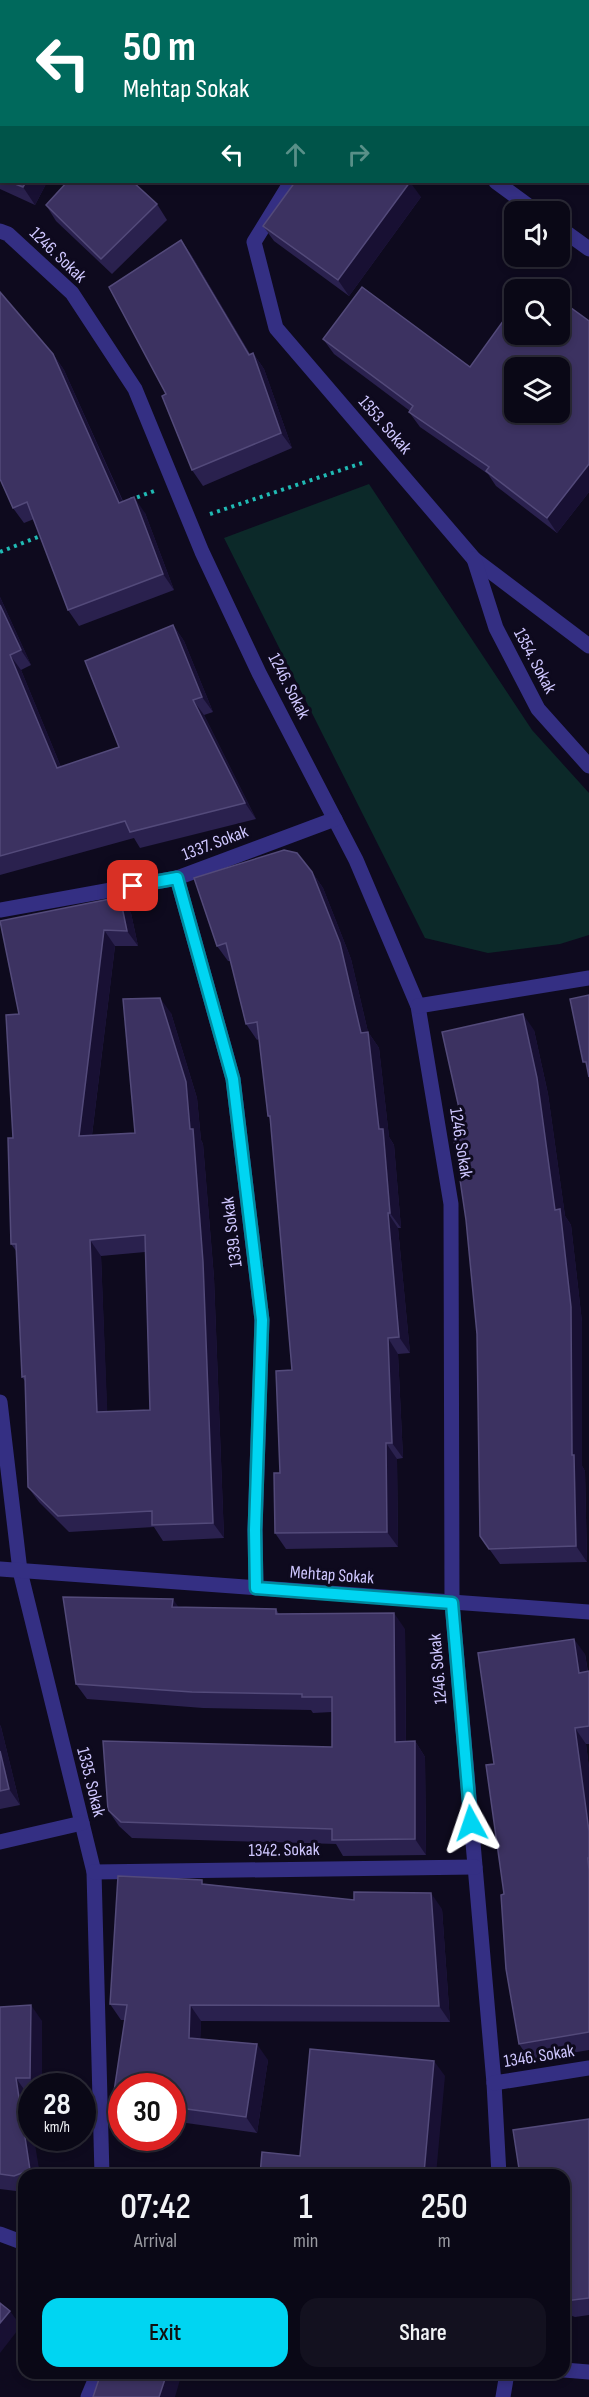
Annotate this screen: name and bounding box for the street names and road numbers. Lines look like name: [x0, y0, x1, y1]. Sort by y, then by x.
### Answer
street label: 1246. Sokak: [25, 223, 91, 287]
street label: 1353. Sokak: [354, 391, 416, 459]
street label: 1354. Sokak: [509, 625, 561, 697]
street label: 1246. Sokak: [264, 650, 315, 722]
street label: 1337. Sokak: [179, 821, 251, 865]
street label: 1246. Sokak: [445, 1106, 477, 1180]
street label: 1339. Sokak: [217, 1195, 247, 1269]
street label: Mehtap Sokak: [289, 1562, 375, 1588]
street label: 1246. Sokak: [424, 1633, 452, 1705]
street label: 1335. Sokak: [72, 1745, 110, 1819]
street label: 1342. Sokak: [248, 1839, 320, 1861]
street label: 1346. Sokak: [502, 2040, 576, 2072]

